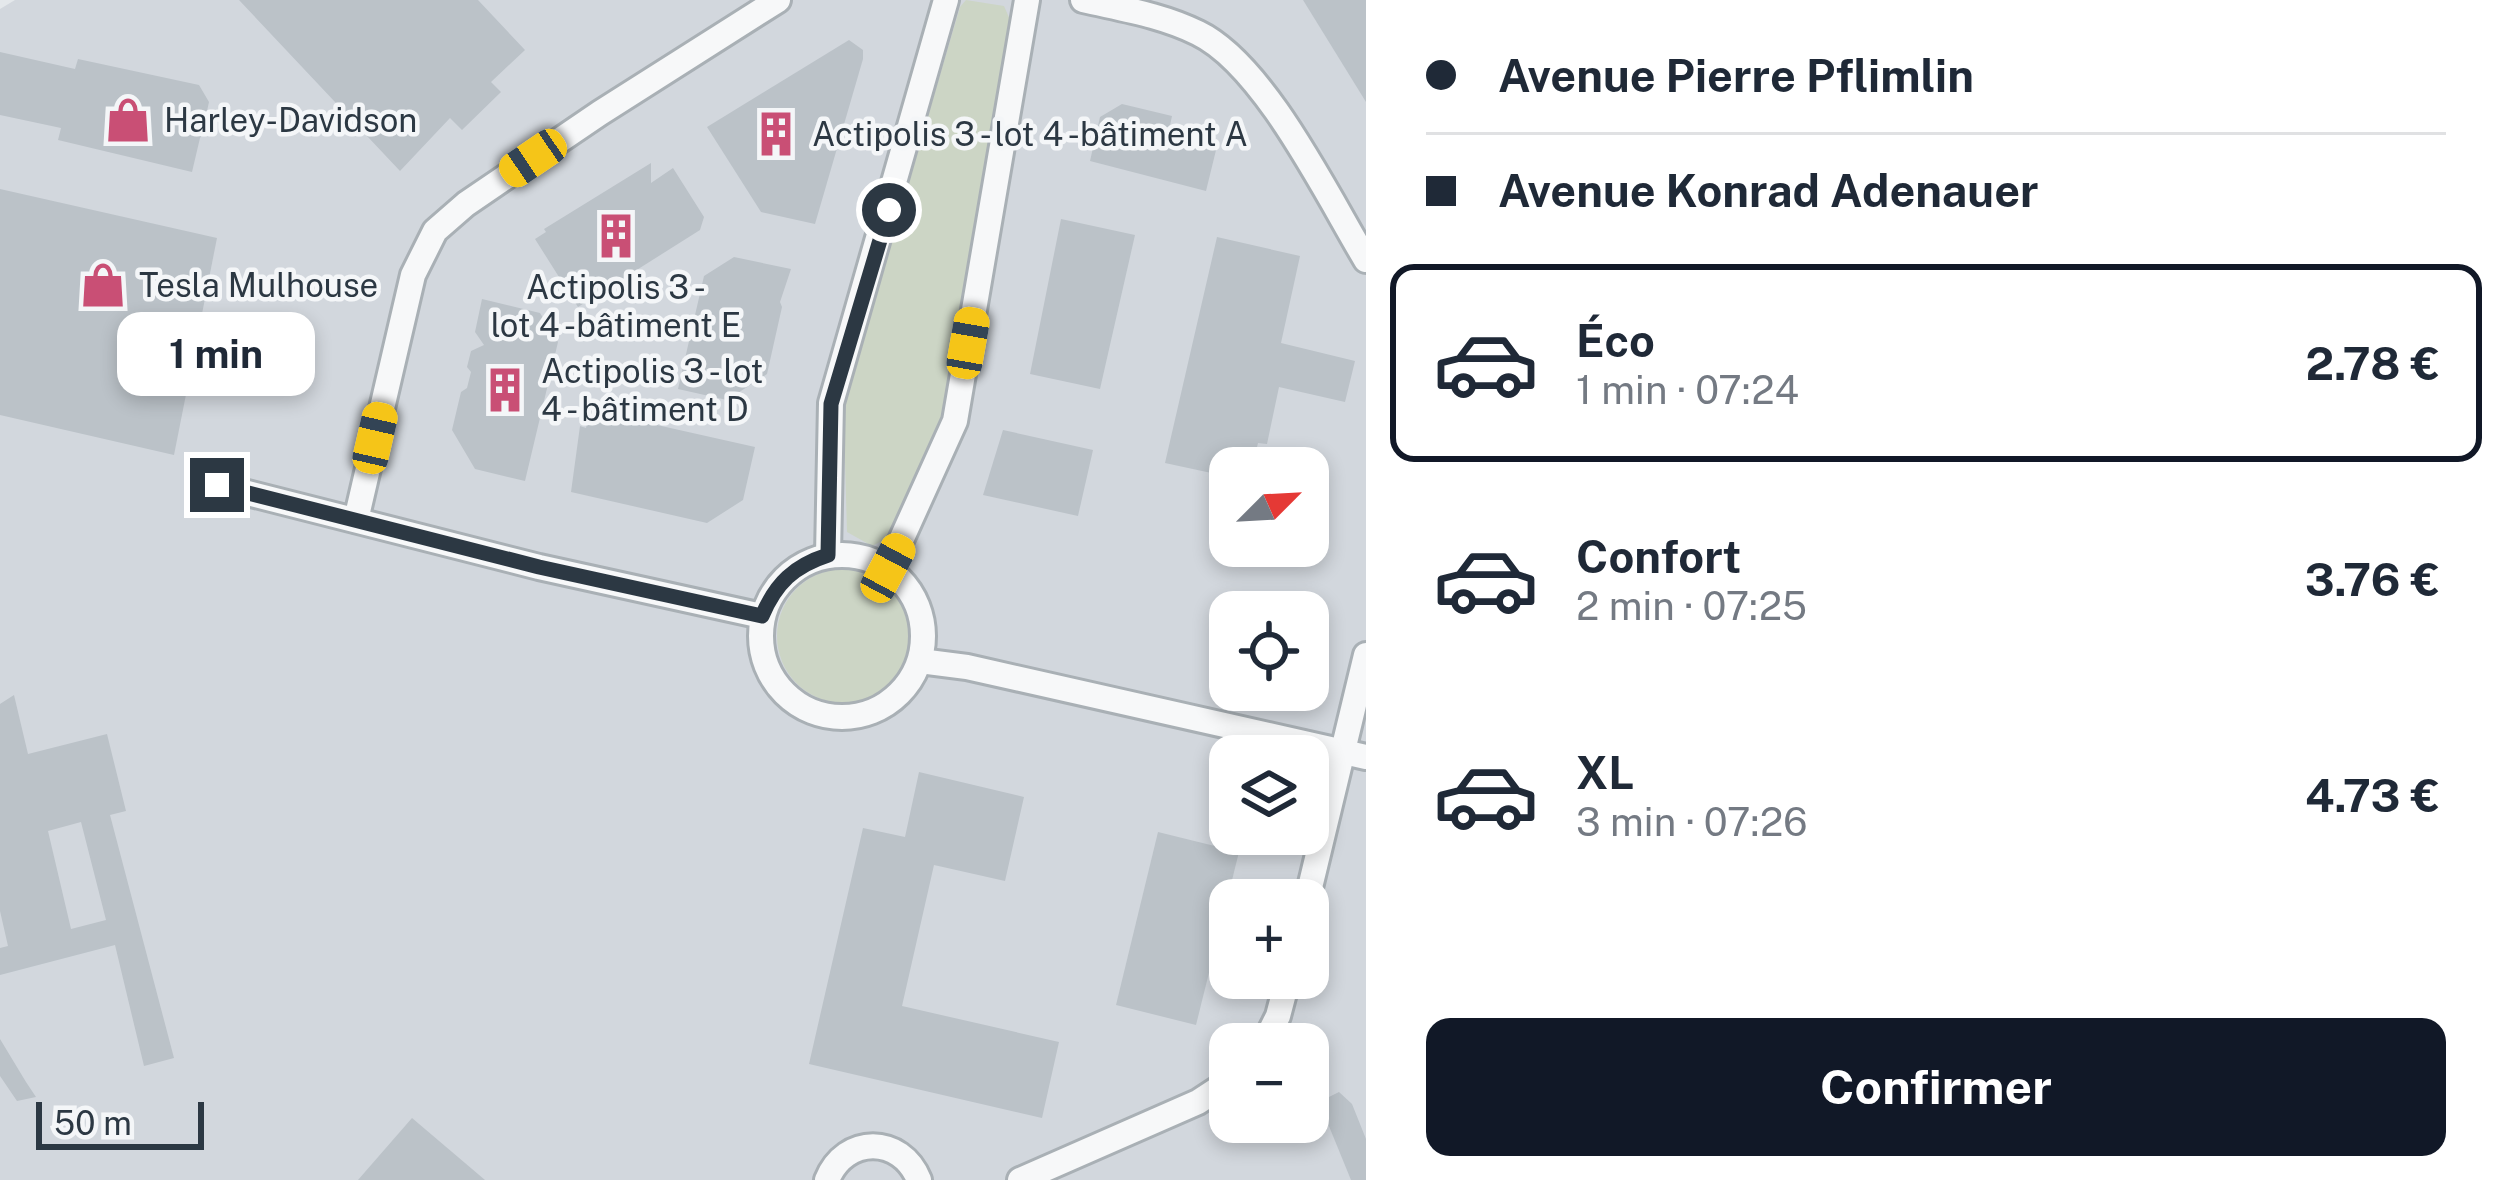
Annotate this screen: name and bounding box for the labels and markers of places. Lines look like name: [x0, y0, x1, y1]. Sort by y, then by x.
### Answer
shop icon: Harley-Davidson: [103, 95, 153, 145]
place label: Harley-Davidson: [164, 101, 417, 139]
building icon: Actipolis 3 - lot 4 -bâtiment A: [751, 109, 801, 159]
place label: Actipolis 3 - lot 4 -bâtiment A: [812, 115, 1248, 153]
building icon: Actipolis 3 - lot 4 -bâtiment E: [591, 211, 641, 261]
shop icon: Tesla Mulhouse: [78, 260, 128, 310]
place label: Tesla Mulhouse: [139, 266, 378, 304]
place label: Actipolis 3 - lot 4 -bâtiment E: [491, 268, 741, 344]
place label: Actipolis 3 - lot 4 - bâtiment D: [541, 352, 763, 428]
building icon: Actipolis 3 - lot 4 - bâtiment D: [480, 365, 530, 415]

